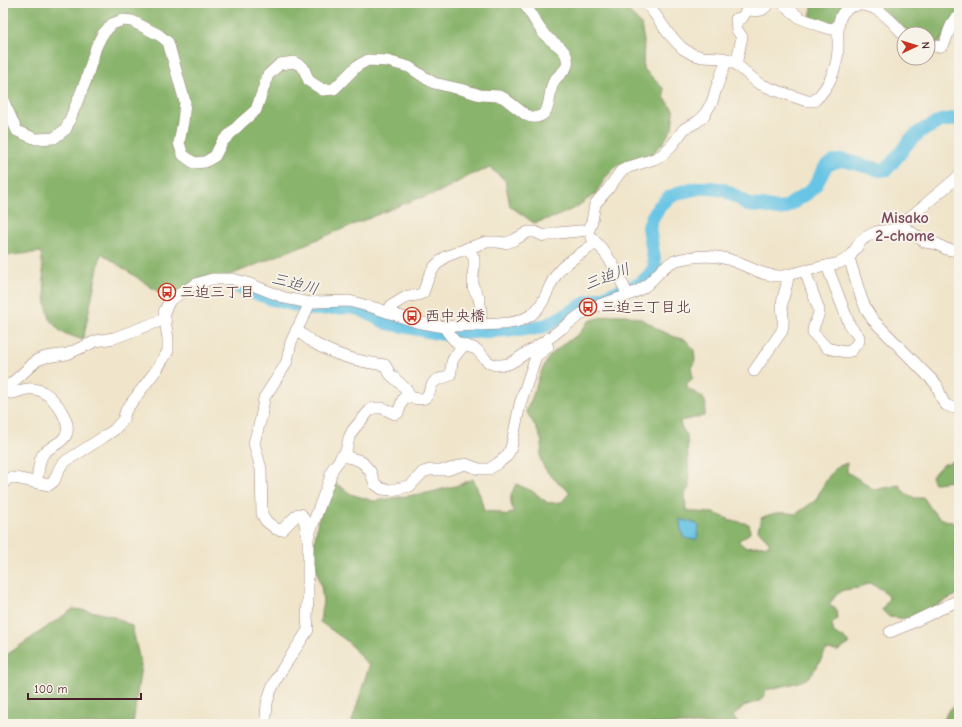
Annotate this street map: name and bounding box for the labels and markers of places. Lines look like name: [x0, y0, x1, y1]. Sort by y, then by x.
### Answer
bus stop icon: 三迫三丁目: [157, 282, 177, 302]
place label: 三迫三丁目: [180, 283, 255, 301]
bus stop icon: 三迫三丁目北: [578, 297, 598, 317]
place label: 三迫三丁目北: [601, 298, 691, 316]
bus stop icon: 西中央橋: [402, 306, 422, 326]
place label: 西中央橋: [425, 307, 485, 325]

